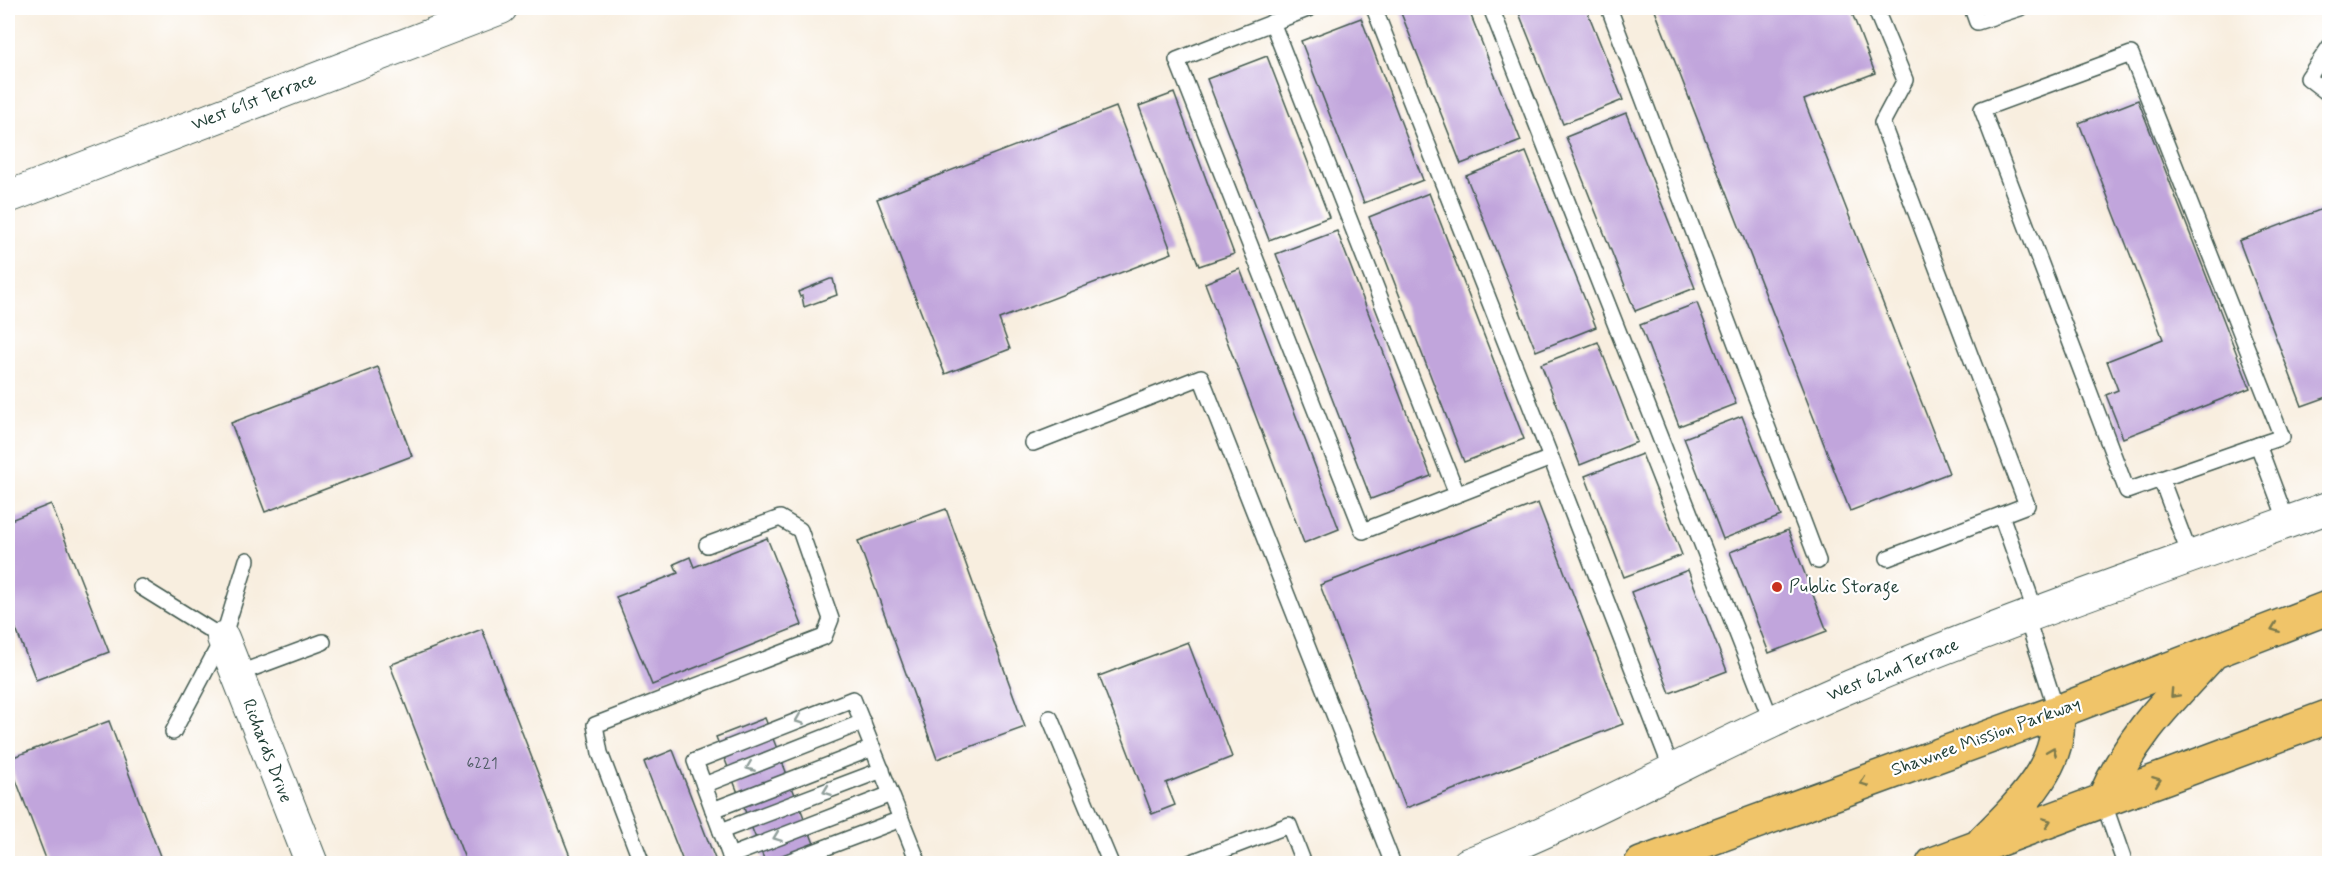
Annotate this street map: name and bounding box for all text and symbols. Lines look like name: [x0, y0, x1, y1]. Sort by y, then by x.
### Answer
street label: West 61st Terrace: [188, 67, 320, 137]
place label: Public Storage: [1789, 575, 1899, 601]
marker: Public Storage: [1770, 580, 1784, 594]
one-way arrow: [2270, 621, 2281, 633]
street label: West 62nd Terrace: [1823, 633, 1963, 707]
one-way arrow: [2170, 688, 2181, 698]
street label: Shawnee Mission Parkway: [1888, 692, 2084, 782]
street label: Richards Drive: [236, 696, 298, 806]
one-way arrow: [794, 713, 805, 725]
one-way arrow: [2045, 746, 2057, 757]
house number: 6221: [466, 754, 498, 774]
one-way arrow: [745, 760, 756, 772]
one-way arrow: [1859, 775, 1870, 788]
one-way arrow: [2151, 776, 2162, 788]
one-way arrow: [822, 783, 833, 796]
one-way arrow: [2041, 816, 2052, 829]
one-way arrow: [773, 830, 783, 843]

